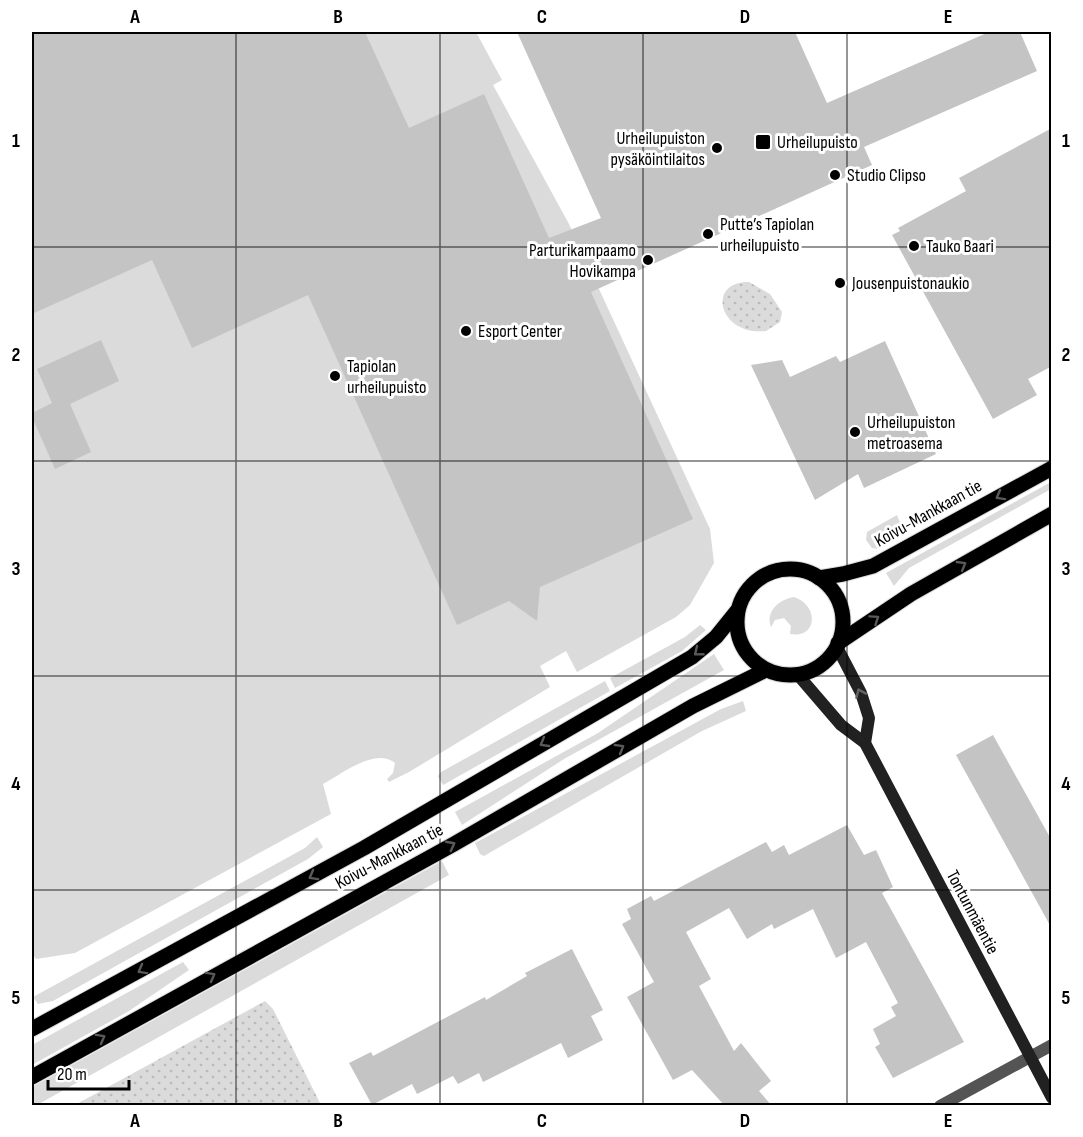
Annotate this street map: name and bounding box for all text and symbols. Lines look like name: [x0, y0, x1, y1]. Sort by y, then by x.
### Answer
text: A: [129, 5, 140, 29]
text: B: [333, 5, 343, 29]
text: C: [537, 5, 547, 29]
text: D: [740, 5, 750, 29]
text: E: [944, 5, 952, 29]
place label: Urheilupuiston pysäköintilaitos: [610, 128, 705, 170]
text: 1: [12, 129, 20, 153]
text: 1: [1062, 129, 1070, 153]
place label: Urheilupuisto: [777, 132, 858, 153]
marker: Urheilupuisto: [754, 133, 772, 151]
marker: Urheilupuiston pysäköintilaitos: [710, 141, 724, 155]
place label: Studio Clipso: [847, 165, 926, 186]
marker: Studio Clipso: [828, 168, 842, 182]
place label: Putte’s Tapiolan urheilupuisto: [720, 214, 814, 256]
marker: Putte’s Tapiolan urheilupuisto: [701, 227, 715, 241]
place label: Tauko Baari: [926, 236, 994, 257]
marker: Tauko Baari: [907, 239, 921, 253]
place label: Parturikampaamo Hovikampa: [529, 240, 636, 282]
marker: Parturikampaamo Hovikampa: [641, 253, 655, 267]
place label: Jousenpuistonaukio: [851, 273, 970, 294]
marker: Jousenpuistonaukio: [833, 276, 847, 290]
place label: Esport Center: [478, 321, 562, 342]
marker: Esport Center: [459, 324, 473, 338]
text: 2: [12, 343, 20, 367]
text: 2: [1062, 343, 1070, 367]
place label: Tapiolan urheilupuisto: [347, 356, 426, 398]
marker: Tapiolan urheilupuisto: [328, 369, 342, 383]
place label: Urheilupuiston metroasema: [867, 412, 956, 454]
marker: Urheilupuiston metroasema: [848, 425, 862, 439]
street label: Koivu-Mankkaan tie: [871, 475, 985, 552]
one-way arrow: [996, 489, 1006, 500]
text: 3: [12, 557, 21, 581]
text: 3: [1062, 557, 1071, 581]
one-way arrow: [955, 561, 966, 572]
one-way arrow: [868, 615, 879, 626]
one-way arrow: [694, 645, 705, 656]
one-way arrow: [855, 689, 867, 700]
one-way arrow: [540, 735, 550, 747]
one-way arrow: [614, 744, 624, 755]
text: 4: [11, 772, 21, 796]
text: 4: [1061, 772, 1071, 796]
street label: Koivu-Mankkaan tie: [332, 819, 447, 894]
one-way arrow: [445, 841, 455, 852]
street label: Tontunmäentie: [942, 867, 1003, 958]
one-way arrow: [309, 869, 319, 880]
one-way arrow: [137, 963, 148, 974]
one-way arrow: [205, 972, 216, 983]
text: 5: [12, 986, 21, 1010]
text: 5: [1062, 986, 1071, 1010]
one-way arrow: [95, 1034, 105, 1045]
scale bar: [48, 1053, 129, 1091]
text: 20 m: [57, 1064, 87, 1085]
text: A: [129, 1109, 140, 1133]
text: B: [333, 1109, 343, 1133]
text: C: [537, 1109, 547, 1133]
text: D: [740, 1109, 750, 1133]
text: E: [944, 1109, 952, 1133]

